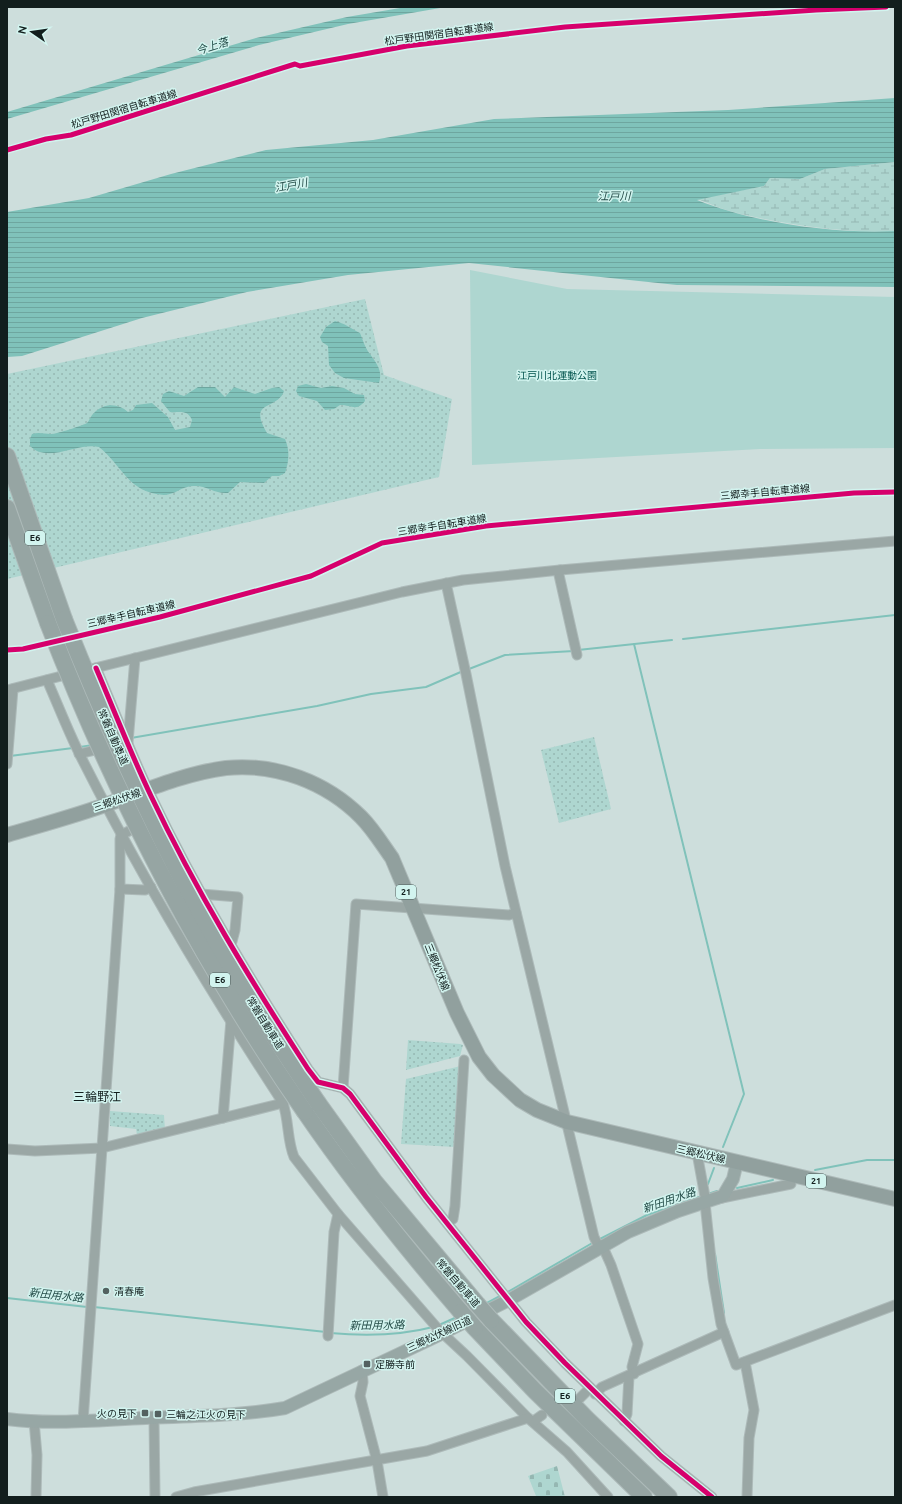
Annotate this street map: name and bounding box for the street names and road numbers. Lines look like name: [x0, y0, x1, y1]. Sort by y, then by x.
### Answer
street label: 松戸野田関宿自転車道線: [384, 21, 494, 47]
street label: 松戸野田関宿自転車道線: [70, 88, 178, 130]
street label: 三郷幸手自転車道線: [720, 483, 810, 501]
street label: 三郷幸手自転車道線: [397, 513, 487, 537]
road number: E6: [25, 531, 45, 545]
street label: 三郷幸手自転車道線: [86, 599, 176, 629]
street label: 常磐自動車道: [96, 707, 130, 767]
street label: 三郷松伏線: [92, 787, 142, 813]
road number: 21: [396, 885, 416, 899]
street label: 三郷松伏線: [423, 942, 451, 992]
road number: E6: [210, 973, 230, 987]
street label: 常磐自動車道: [244, 995, 286, 1051]
street label: 三郷松伏線: [675, 1143, 727, 1165]
road number: 21: [806, 1174, 826, 1188]
street label: 常磐自動車道: [434, 1257, 482, 1309]
street label: 三郷松伏線旧道: [405, 1314, 473, 1354]
road number: E6: [555, 1389, 575, 1403]

